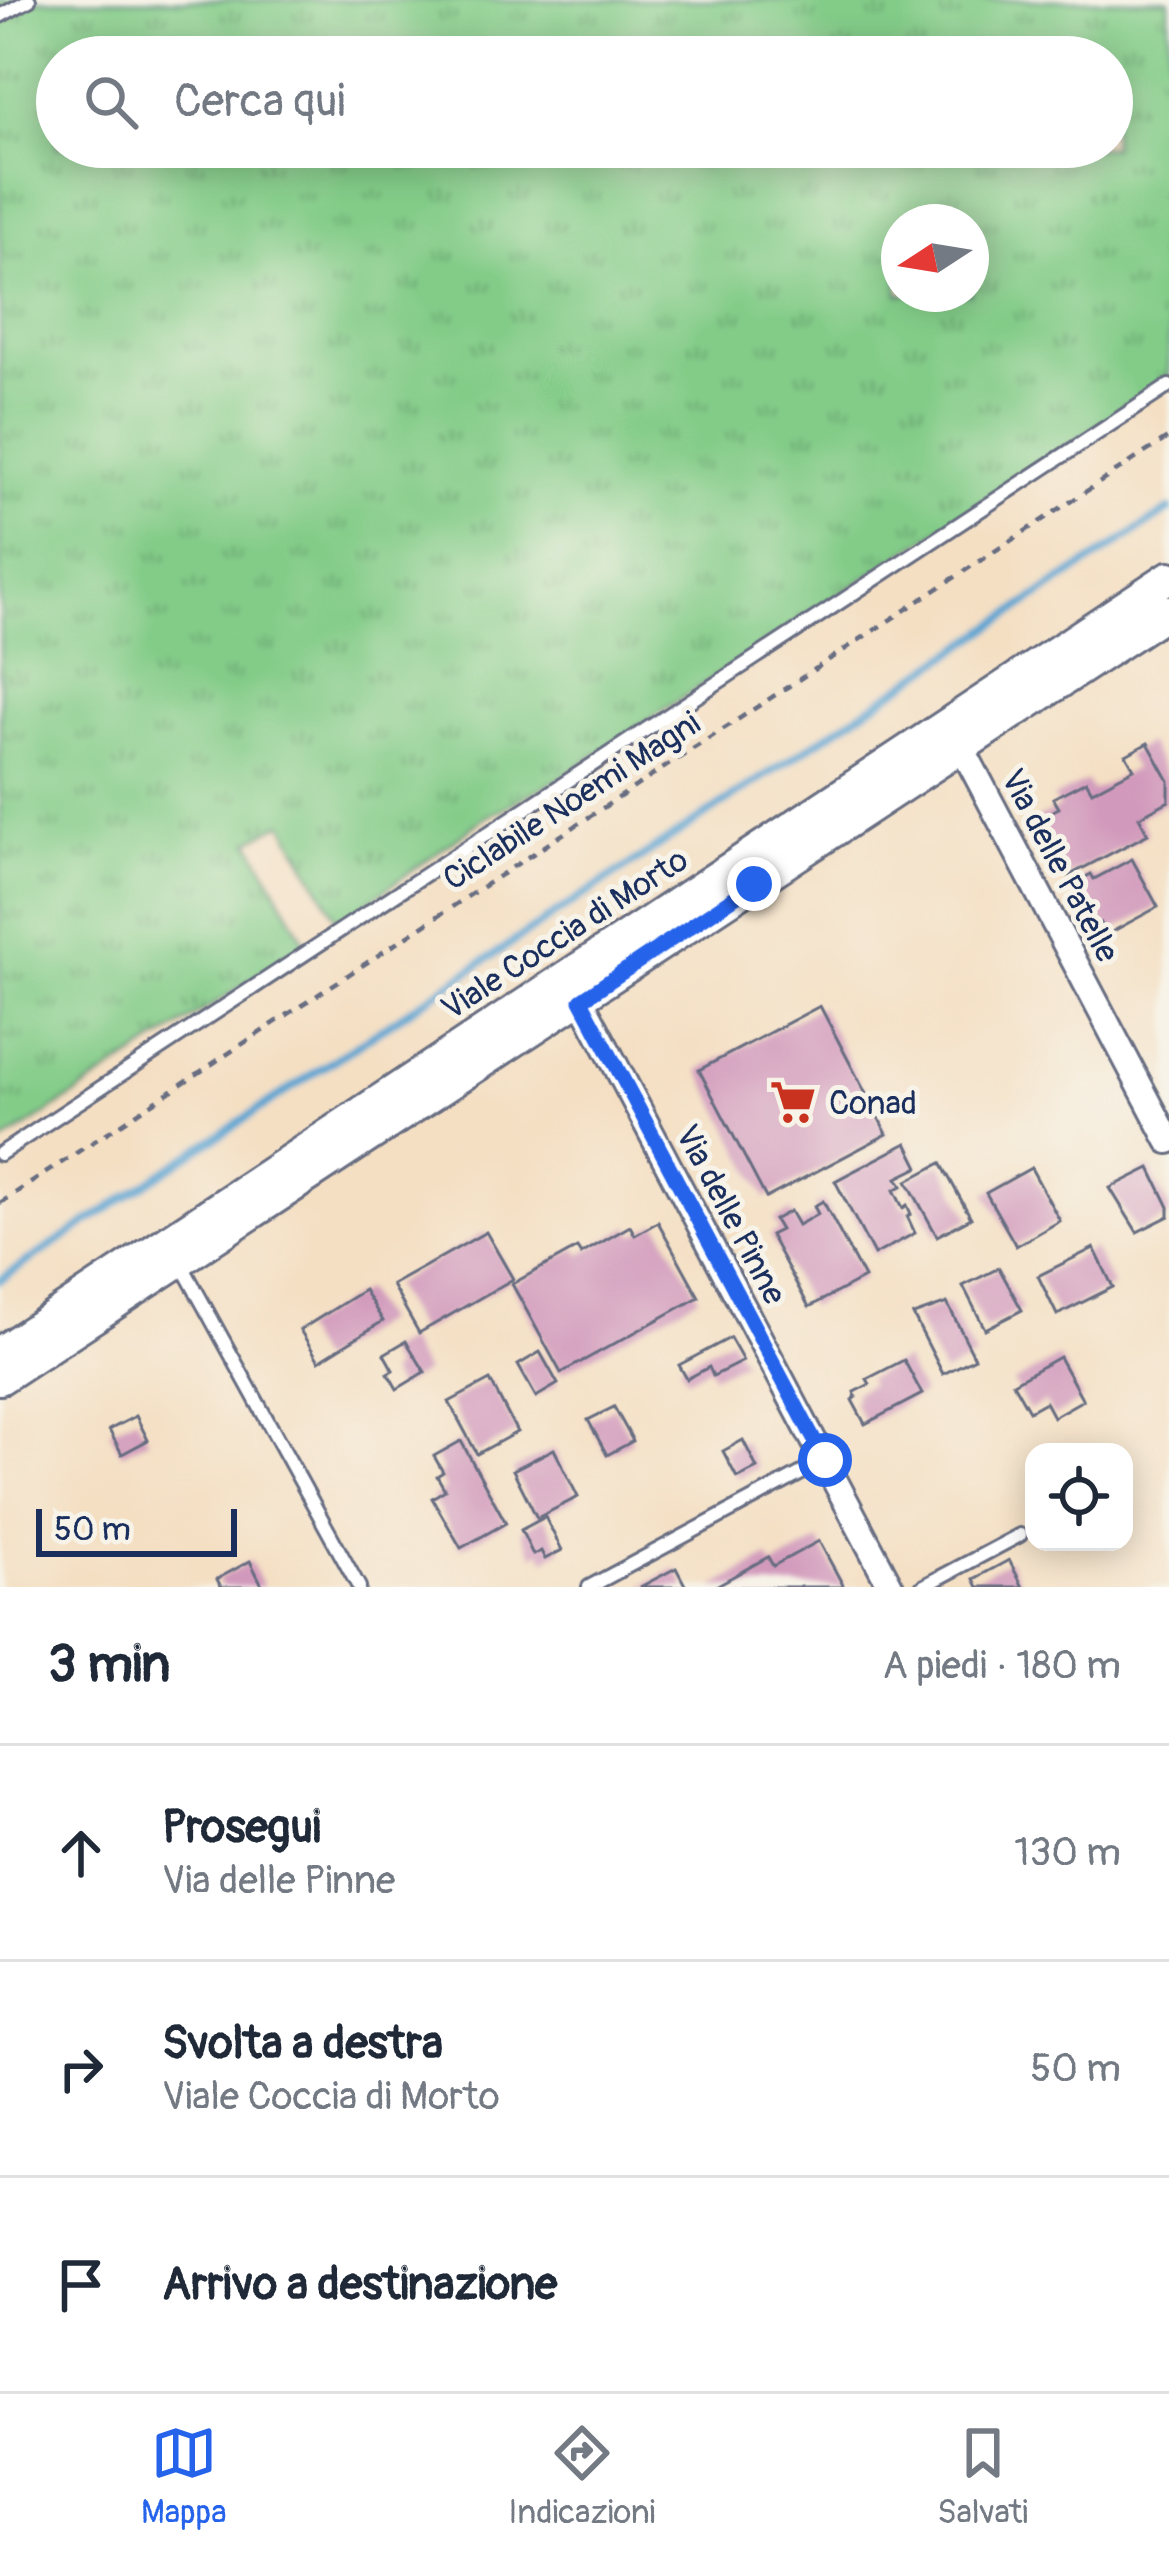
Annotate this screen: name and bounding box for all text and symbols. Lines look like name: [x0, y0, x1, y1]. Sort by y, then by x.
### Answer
search box: [36, 36, 1133, 168]
icon: search: [78, 69, 144, 135]
text: Cerca qui: [174, 74, 345, 130]
north arrow: [881, 204, 989, 312]
street label: Ciclabile Noemi Magni: [436, 703, 708, 900]
street label: Via delle Patelle: [992, 762, 1128, 969]
street label: Viale Coccia di Morto: [434, 839, 696, 1029]
route end: [727, 857, 781, 911]
supermarket icon: Conad: [768, 1077, 818, 1127]
place label: Conad: [829, 1083, 917, 1124]
street label: Via delle Pinne: [666, 1118, 795, 1311]
route start: [798, 1433, 852, 1487]
map controls: [1025, 1443, 1133, 1551]
button: locate: [1025, 1443, 1133, 1551]
scale bar: [36, 1503, 237, 1556]
text: 50 m: [54, 1509, 131, 1550]
text: 3 min: [48, 1633, 170, 1697]
text: A piedi · 180 m: [882, 1641, 1121, 1690]
text: Prosegui: [162, 1800, 321, 1856]
icon: ahead: [48, 1820, 114, 1886]
text: 130 m: [1014, 1828, 1121, 1877]
text: Via delle Pinne: [162, 1856, 395, 1905]
text: Svolta a destra: [162, 2016, 443, 2072]
icon: right: [48, 2036, 114, 2102]
text: 50 m: [1030, 2044, 1121, 2093]
text: Viale Coccia di Morto: [162, 2072, 500, 2121]
icon: arrive: [48, 2252, 114, 2318]
text: Arrivo a destinazione: [162, 2257, 557, 2313]
tab: Mappa: [141, 2420, 227, 2533]
tab: Indicazioni: [508, 2420, 655, 2533]
tab: Salvati: [937, 2420, 1028, 2533]

